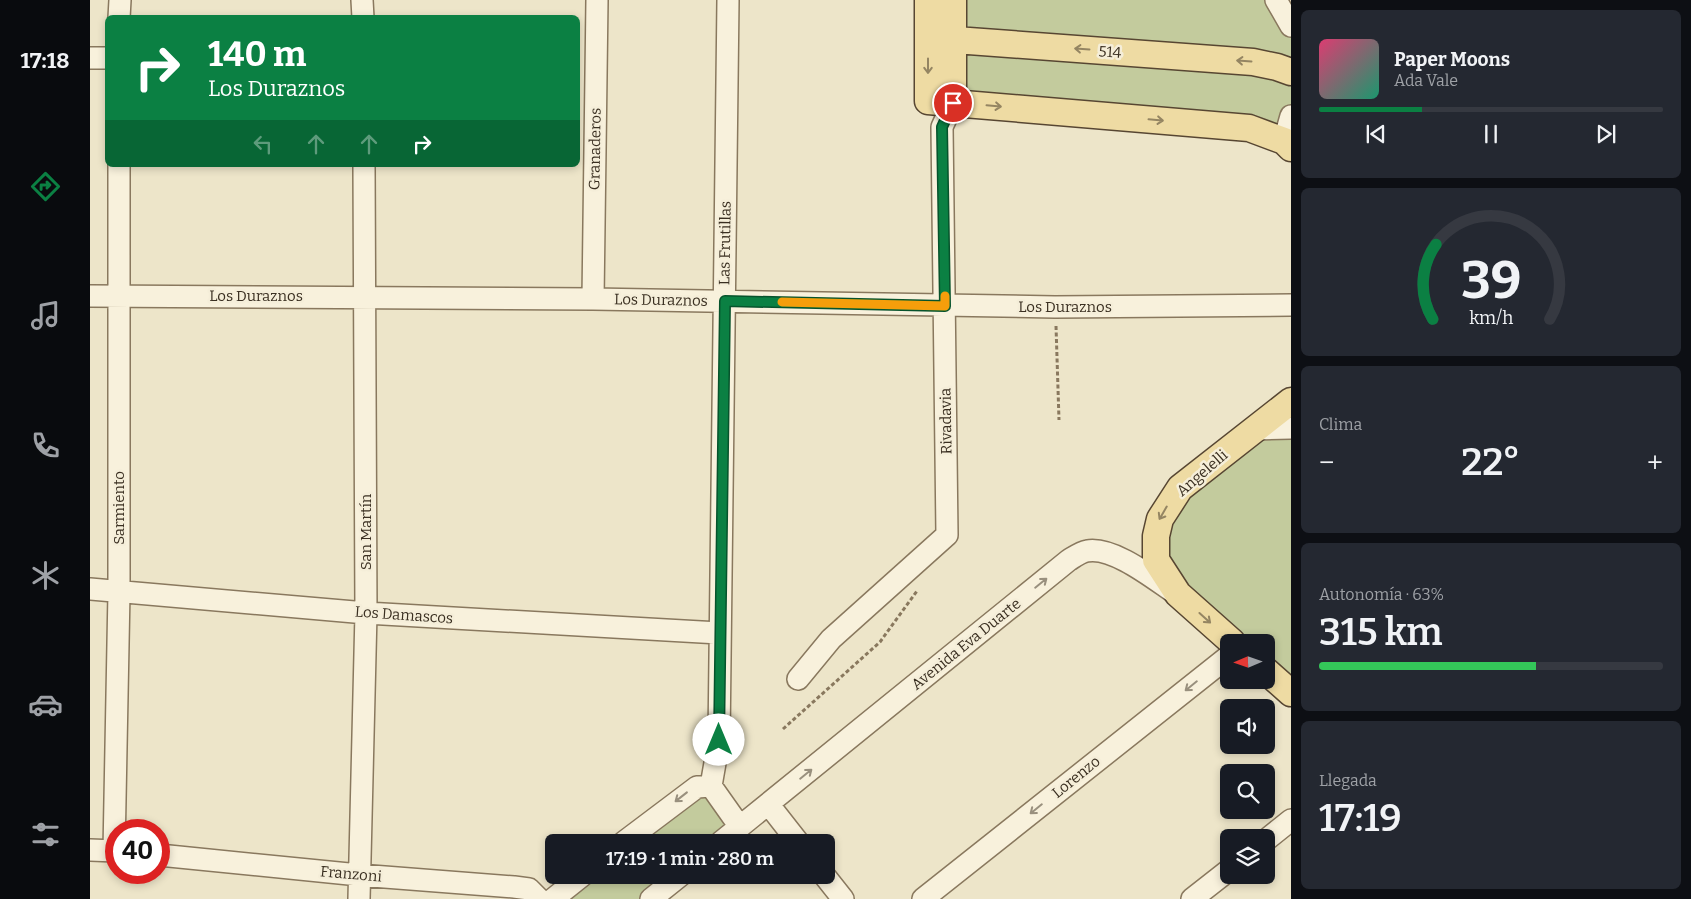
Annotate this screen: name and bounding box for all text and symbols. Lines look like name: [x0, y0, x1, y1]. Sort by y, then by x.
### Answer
text: 140 m: [208, 33, 306, 75]
icon: right: [125, 35, 190, 100]
street label: 514: [1098, 42, 1122, 62]
one-way arrow: [1074, 45, 1090, 54]
text: 17:18: [21, 47, 70, 74]
text: Paper Moons: [1394, 48, 1510, 71]
one-way arrow: [1236, 56, 1252, 66]
one-way arrow: [923, 58, 933, 74]
text: Ada Vale: [1394, 71, 1458, 90]
text: Los Duraznos: [208, 75, 345, 102]
pin: [932, 82, 974, 124]
icon: arrive: [939, 89, 967, 117]
one-way arrow: [986, 101, 1002, 111]
street label: Granaderos: [585, 108, 605, 190]
one-way arrow: [1147, 115, 1163, 125]
icon: previous: [1362, 120, 1390, 148]
icon: pause: [1477, 120, 1505, 148]
icon: next: [1592, 120, 1620, 148]
icon: left: [249, 130, 277, 158]
icon: ahead: [302, 130, 330, 158]
icon: ahead: [355, 130, 383, 158]
icon: right: [408, 130, 436, 158]
icon: directions: [28, 169, 63, 204]
street label: Las Frutillas: [715, 201, 735, 285]
text: 39: [1461, 249, 1521, 312]
street label: Los Duraznos: [209, 287, 303, 305]
street label: Los Duraznos: [614, 290, 708, 310]
icon: music: [28, 298, 63, 333]
street label: Los Duraznos: [1018, 298, 1112, 316]
text: km/h: [1469, 307, 1513, 329]
street label: Rivadavia: [936, 388, 956, 454]
text: Clima: [1319, 415, 1362, 434]
icon: phone: [28, 428, 63, 463]
text: 22°: [1461, 439, 1520, 485]
street label: Angelelli: [1173, 446, 1232, 500]
text: −: [1319, 446, 1334, 479]
text: +: [1647, 446, 1663, 479]
street label: Sarmiento: [110, 471, 128, 545]
street label: San Martín: [357, 493, 375, 570]
one-way arrow: [1158, 506, 1168, 520]
icon: climate: [28, 558, 63, 593]
one-way arrow: [1034, 578, 1047, 589]
text: Autonomía · 63%: [1319, 585, 1444, 604]
street label: Avenida Eva Duarte: [908, 594, 1024, 694]
street label: Los Damascos: [354, 603, 454, 627]
text: 315 km: [1319, 609, 1443, 655]
one-way arrow: [1198, 613, 1211, 624]
north arrow: [1220, 634, 1275, 689]
map controls: [1220, 634, 1275, 884]
one-way arrow: [1184, 680, 1197, 691]
icon: car: [28, 687, 63, 722]
button: sound: [1220, 699, 1275, 754]
position arrow: [692, 713, 744, 765]
street label: Lorenzo: [1048, 752, 1104, 802]
button: search: [1220, 764, 1275, 819]
one-way arrow: [800, 769, 813, 780]
text: Llegada: [1319, 771, 1377, 790]
one-way arrow: [675, 792, 688, 803]
text: 17:19: [1319, 795, 1402, 841]
one-way arrow: [1030, 803, 1043, 814]
icon: filters: [28, 817, 63, 852]
speed limit sign: 40: [105, 819, 170, 884]
button: layers: [1220, 829, 1275, 884]
text: 17:19 · 1 min · 280 m: [606, 847, 774, 870]
street label: Franzoni: [319, 862, 383, 886]

